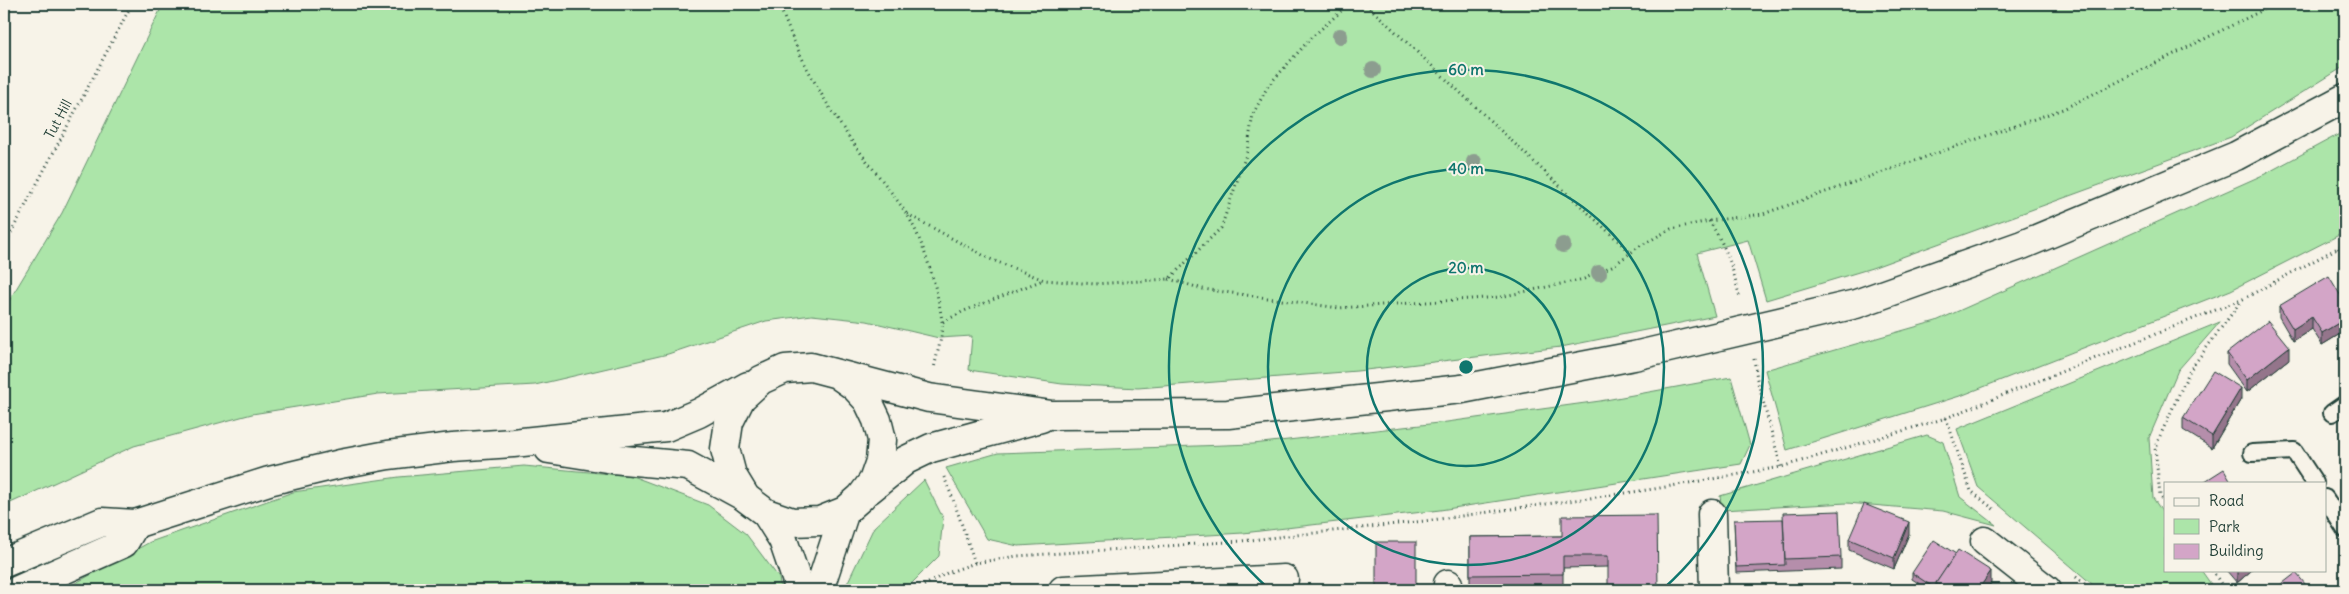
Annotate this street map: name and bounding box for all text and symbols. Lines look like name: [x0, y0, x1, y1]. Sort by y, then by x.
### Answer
text: 60 m: [1448, 60, 1484, 79]
street label: Tut Hill: [40, 96, 76, 142]
text: 40 m: [1448, 159, 1484, 178]
text: 20 m: [1449, 258, 1483, 277]
centre of rings: [1457, 358, 1475, 376]
legend: [2164, 482, 2326, 572]
text: Road: [2209, 491, 2244, 510]
text: Park: [2209, 517, 2240, 536]
text: Building: [2209, 541, 2264, 560]

